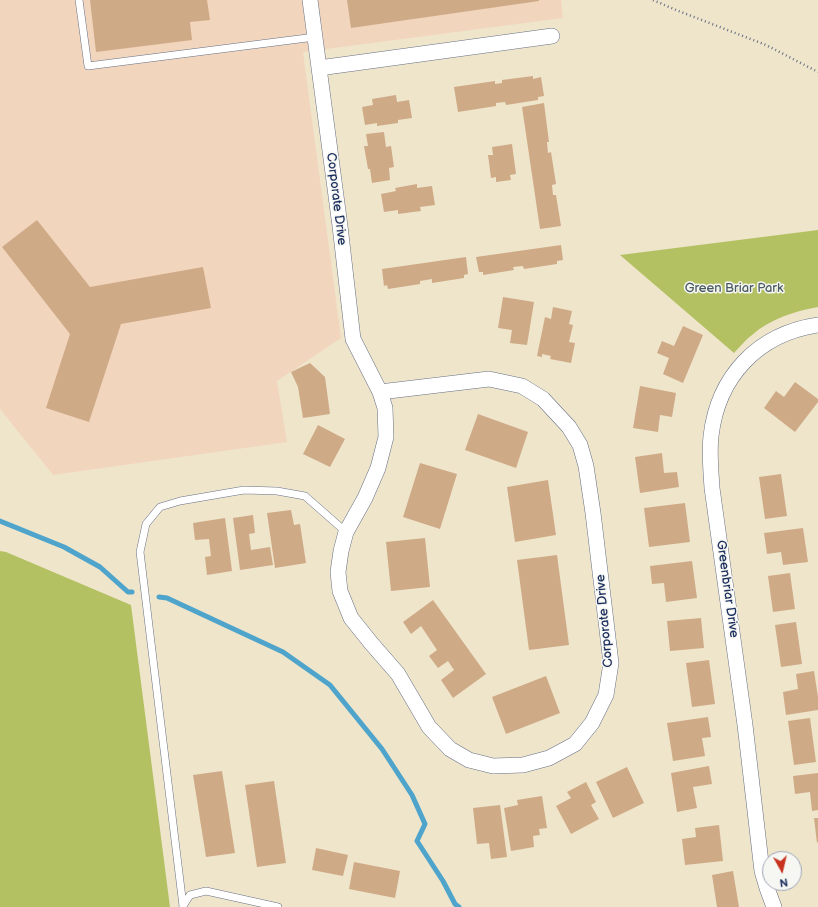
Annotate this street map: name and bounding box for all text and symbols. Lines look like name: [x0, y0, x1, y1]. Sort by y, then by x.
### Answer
street label: Corporate Drive: [323, 152, 349, 246]
park label: Green Briar Park: [685, 281, 783, 297]
street label: Greenbriar Drive: [712, 539, 742, 639]
street label: Corporate Drive: [593, 574, 617, 668]
north arrow: [762, 851, 802, 891]
text: N: [779, 875, 789, 889]

